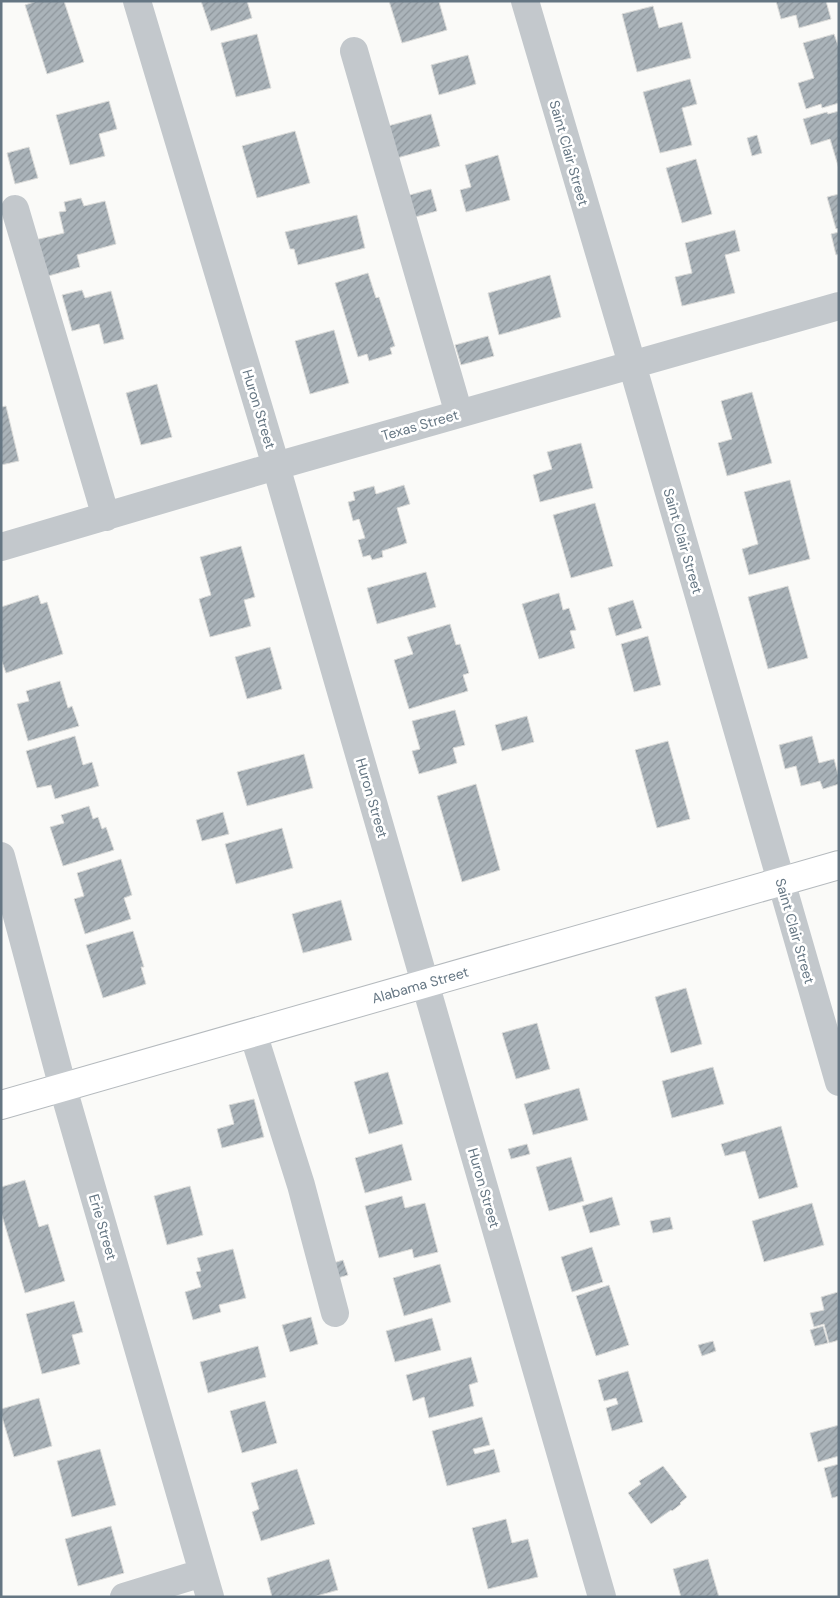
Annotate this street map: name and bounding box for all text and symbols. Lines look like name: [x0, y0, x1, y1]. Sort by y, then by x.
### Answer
street label: Saint Clair Street: [545, 98, 593, 208]
street label: Huron Street: [238, 367, 280, 451]
street label: Texas Street: [379, 405, 461, 445]
street label: Saint Clair Street: [659, 486, 707, 596]
street label: Huron Street: [352, 756, 392, 840]
street label: Saint Clair Street: [771, 876, 819, 986]
street label: Alabama Street: [370, 963, 471, 1007]
street label: Huron Street: [464, 1146, 504, 1230]
street label: Erie Street: [85, 1192, 121, 1262]

